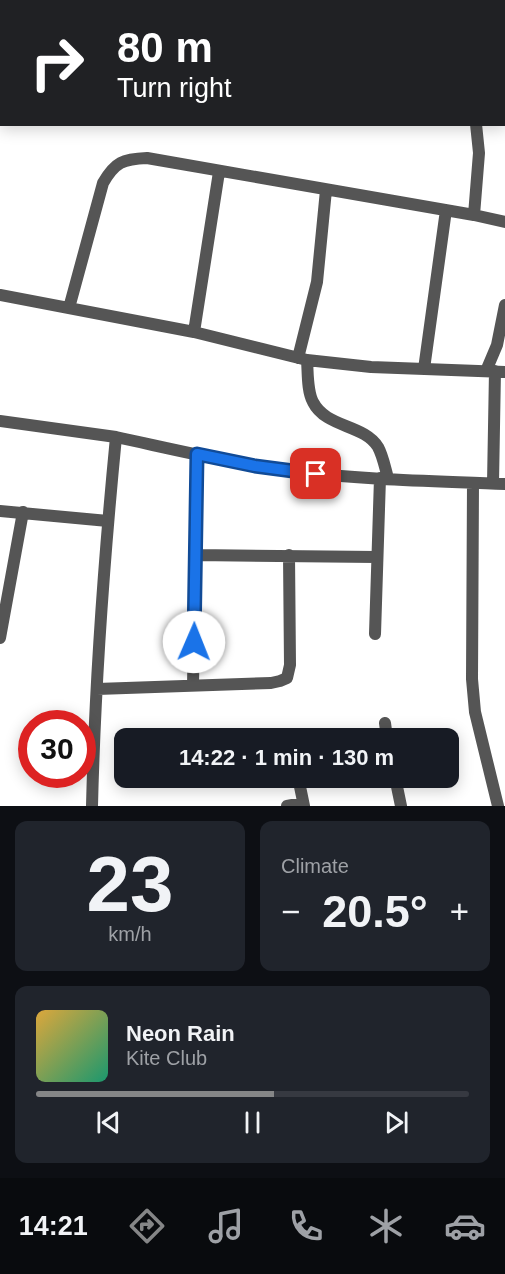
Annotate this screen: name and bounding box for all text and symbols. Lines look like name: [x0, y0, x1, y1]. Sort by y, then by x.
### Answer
icon: right: [18, 24, 96, 102]
text: 80 m: [117, 24, 213, 71]
text: Turn right: [117, 73, 232, 103]
pin: [290, 448, 341, 499]
icon: arrive: [299, 457, 332, 490]
position arrow: [162, 610, 226, 674]
speed limit sign: 30: [18, 710, 96, 788]
text: 14:22 · 1 min · 130 m: [179, 745, 394, 770]
text: 23: [87, 840, 173, 928]
text: Climate: [281, 855, 349, 877]
text: 20.5°: [322, 886, 428, 937]
text: −: [281, 893, 300, 930]
text: +: [450, 893, 469, 930]
text: km/h: [108, 923, 152, 945]
text: Neon Rain: [126, 1021, 235, 1046]
text: Kite Club: [126, 1047, 207, 1069]
icon: previous: [92, 1106, 125, 1139]
icon: pause: [236, 1106, 269, 1139]
icon: next: [380, 1106, 413, 1139]
icon: directions: [126, 1205, 168, 1247]
icon: music: [205, 1205, 247, 1247]
icon: phone: [285, 1205, 327, 1247]
icon: climate: [365, 1205, 407, 1247]
icon: car: [444, 1205, 486, 1247]
text: 14:21: [19, 1211, 88, 1241]

